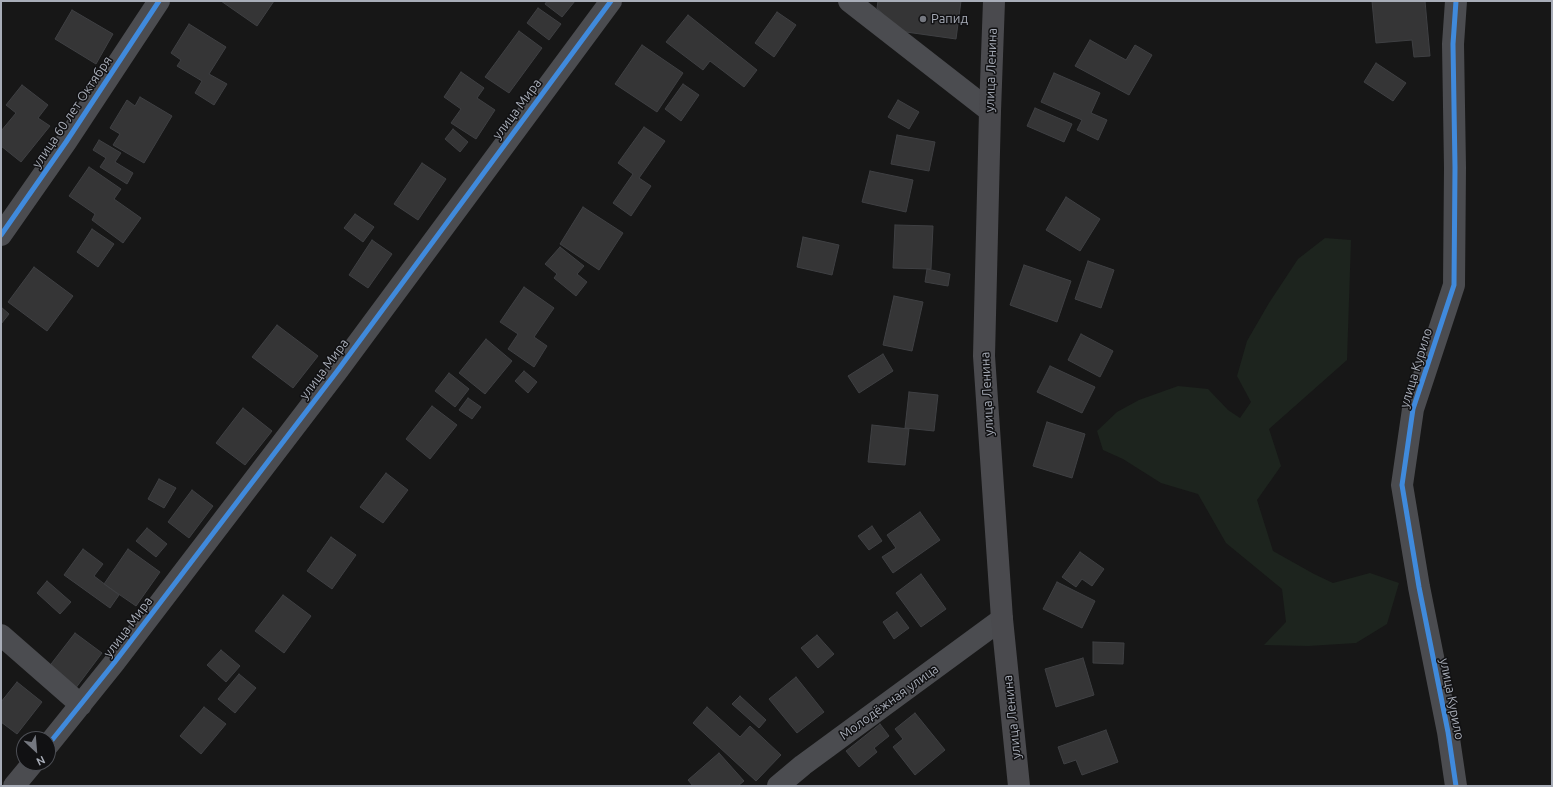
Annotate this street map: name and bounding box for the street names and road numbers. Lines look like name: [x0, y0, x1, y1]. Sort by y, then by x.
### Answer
street label: улица Ленина: [982, 28, 1000, 112]
street label: улица 60 лет Октября: [29, 53, 115, 171]
street label: улица Мира: [489, 76, 545, 142]
street label: улица Курило: [1396, 326, 1436, 410]
street label: улица Мира: [296, 336, 352, 402]
street label: улица Ленина: [977, 352, 997, 436]
street label: улица Мира: [100, 594, 156, 660]
street label: улица Курило: [1436, 657, 1468, 741]
street label: Молодёжная улица: [837, 661, 941, 743]
street label: улица Ленина: [1000, 674, 1024, 760]

